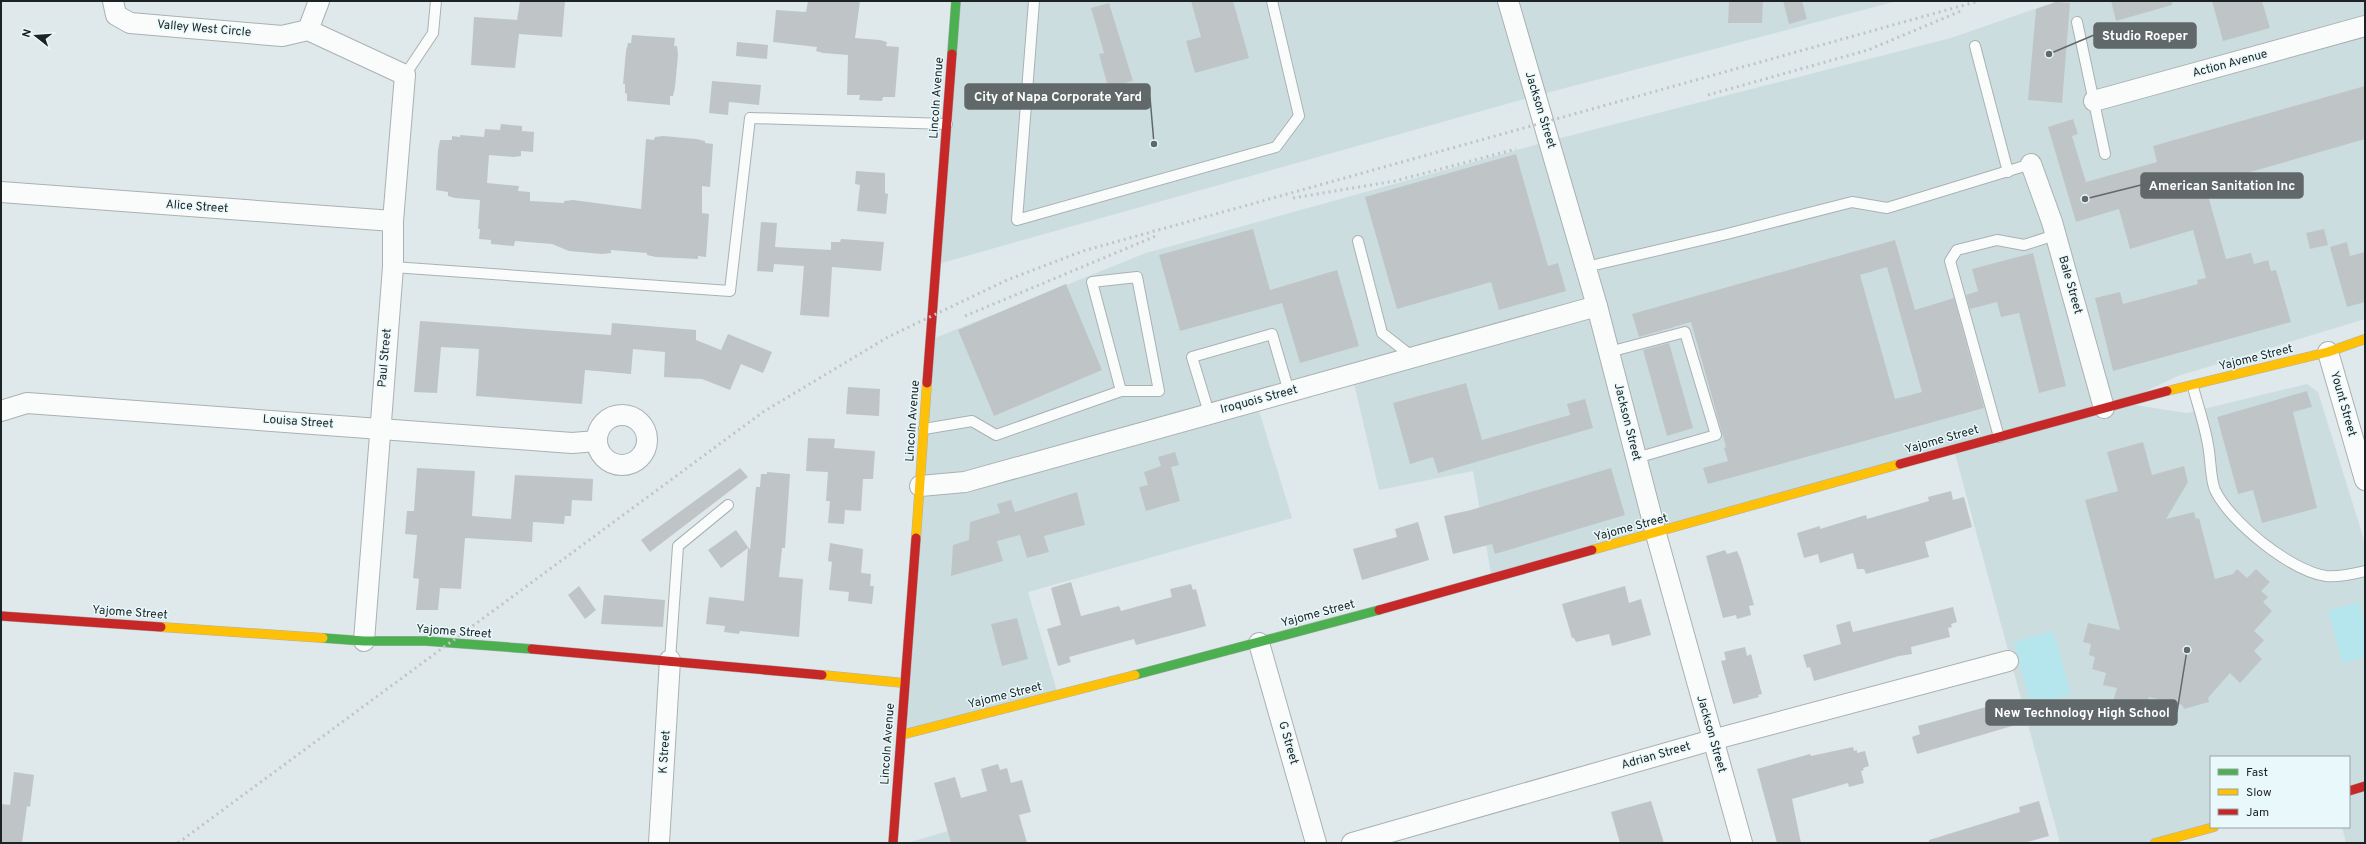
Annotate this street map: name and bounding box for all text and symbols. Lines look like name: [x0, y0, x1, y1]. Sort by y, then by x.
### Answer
north arrow: [16, 16, 56, 56]
street label: Valley West Circle: [156, 17, 252, 41]
callout: Studio Roeper: [2094, 23, 2196, 48]
text: N: [20, 28, 35, 39]
text: Studio Roeper: [2102, 29, 2189, 45]
street label: Action Avenue: [2191, 46, 2269, 82]
street label: Lincoln Avenue: [926, 57, 948, 139]
street label: Jackson Street: [1521, 69, 1559, 151]
callout: City of Napa Corporate Yard: [965, 84, 1150, 109]
text: City of Napa Corporate Yard: [974, 90, 1142, 106]
callout: American Sanitation Inc: [2141, 173, 2303, 198]
text: American Sanitation Inc: [2149, 179, 2295, 195]
street label: Alice Street: [165, 197, 229, 217]
street label: Bale Street: [2054, 254, 2086, 316]
street label: Paul Street: [374, 328, 396, 388]
street label: Yajome Street: [2217, 341, 2295, 375]
street label: Yount Street: [2326, 370, 2360, 438]
street label: Lincoln Avenue: [902, 380, 924, 462]
street label: Jackson Street: [1610, 381, 1644, 463]
street label: Iroquois Street: [1219, 382, 1299, 418]
street label: Louisa Street: [262, 412, 334, 432]
street label: Yajome Street: [1903, 422, 1981, 458]
street label: Yajome Street: [1592, 510, 1670, 546]
street label: Yajome Street: [1279, 596, 1357, 632]
street label: Yajome Street: [92, 602, 168, 624]
street label: Yajome Street: [416, 621, 492, 643]
street label: Yajome Street: [966, 679, 1044, 713]
street label: Jackson Street: [1692, 693, 1730, 775]
callout: New Technology High School: [1986, 700, 2177, 725]
street label: Lincoln Avenue: [877, 703, 899, 785]
text: New Technology High School: [1994, 706, 2170, 722]
street label: G Street: [1274, 720, 1302, 766]
street label: K Street: [655, 730, 675, 774]
street label: Adrian Street: [1619, 738, 1693, 774]
legend: [2210, 756, 2350, 828]
text: Fast: [2246, 765, 2268, 781]
text: Slow: [2246, 785, 2272, 801]
text: Jam: [2246, 805, 2269, 821]

